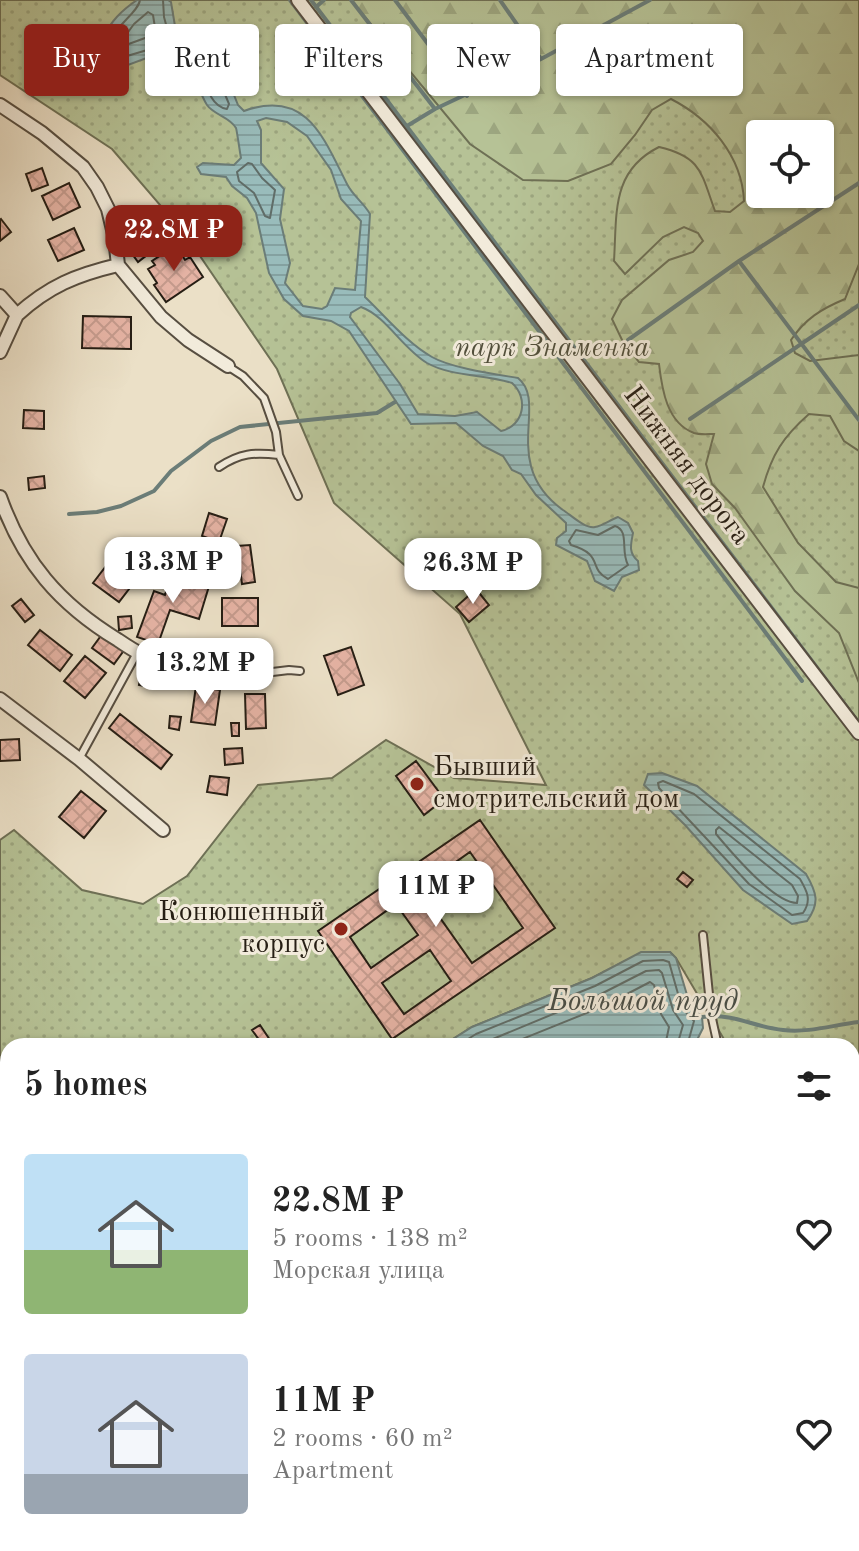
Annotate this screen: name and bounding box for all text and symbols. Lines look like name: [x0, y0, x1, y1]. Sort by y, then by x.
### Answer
chip: Buy: [24, 24, 129, 96]
chip: Rent: [145, 24, 259, 96]
chip: Filters: [275, 24, 411, 96]
chip: New: [427, 24, 540, 96]
chip: Apartment: [556, 24, 743, 96]
map controls: [746, 120, 834, 208]
button: locate: [746, 120, 834, 208]
pin: 22.8M ₽: [100, 205, 248, 273]
text: 22.8M ₽: [123, 218, 225, 244]
park label: парк Знаменка: [455, 334, 649, 363]
street label: Нижняя дорога: [617, 381, 755, 551]
pin: 13.3M ₽: [99, 537, 247, 605]
pin: 26.3M ₽: [399, 538, 547, 606]
text: 13.3M ₽: [122, 550, 224, 576]
text: 26.3M ₽: [422, 551, 524, 577]
pin: 13.2M ₽: [131, 638, 279, 706]
text: 13.2M ₽: [154, 651, 256, 677]
place label: Бывший смотрительский дом: [433, 754, 679, 814]
marker: Бывший смотрительский дом: [408, 775, 426, 793]
pin: 11M ₽: [380, 861, 492, 929]
text: 11M ₽: [397, 874, 475, 900]
place label: Конюшенный корпус: [158, 899, 325, 959]
marker: Конюшенный корпус: [332, 920, 350, 938]
water label: Большой пруд: [547, 987, 738, 1017]
icon: filters: [792, 1064, 836, 1108]
text: 5 homes: [24, 1069, 147, 1103]
text: 22.8M ₽: [272, 1185, 404, 1219]
icon: home: [88, 1186, 184, 1282]
icon: heart: [792, 1212, 836, 1256]
text: 5 rooms · 138 m²: [272, 1226, 468, 1252]
text: Морская улица: [272, 1258, 445, 1284]
text: 11M ₽: [272, 1385, 375, 1419]
icon: home: [88, 1386, 184, 1482]
icon: heart: [792, 1412, 836, 1456]
text: 2 rooms · 60 m²: [272, 1426, 453, 1452]
text: Apartment: [272, 1458, 394, 1484]

